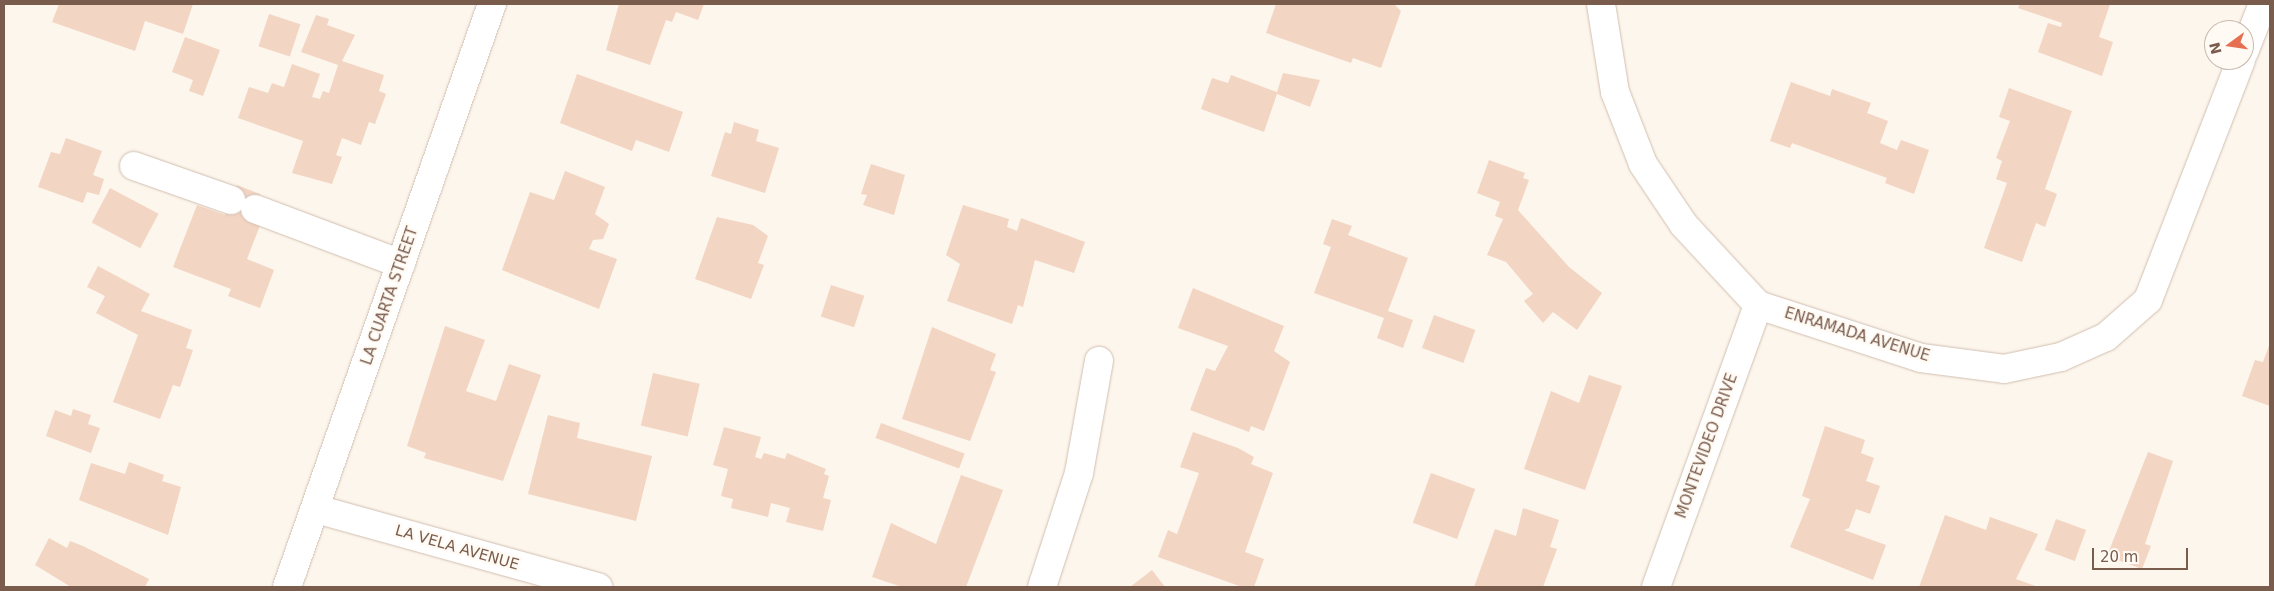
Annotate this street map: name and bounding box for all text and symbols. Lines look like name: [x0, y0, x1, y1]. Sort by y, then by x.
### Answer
north arrow: [2204, 20, 2254, 70]
text: N: [2206, 41, 2225, 56]
street label: LA CUARTA STREET: [358, 225, 422, 367]
street label: ENRAMADA AVENUE: [1782, 304, 1932, 366]
street label: MONTEVIDEO DRIVE: [1672, 371, 1742, 521]
street label: LA VELA AVENUE: [393, 522, 521, 574]
scale bar: [2094, 538, 2190, 570]
text: 20 m: [2100, 548, 2138, 566]

